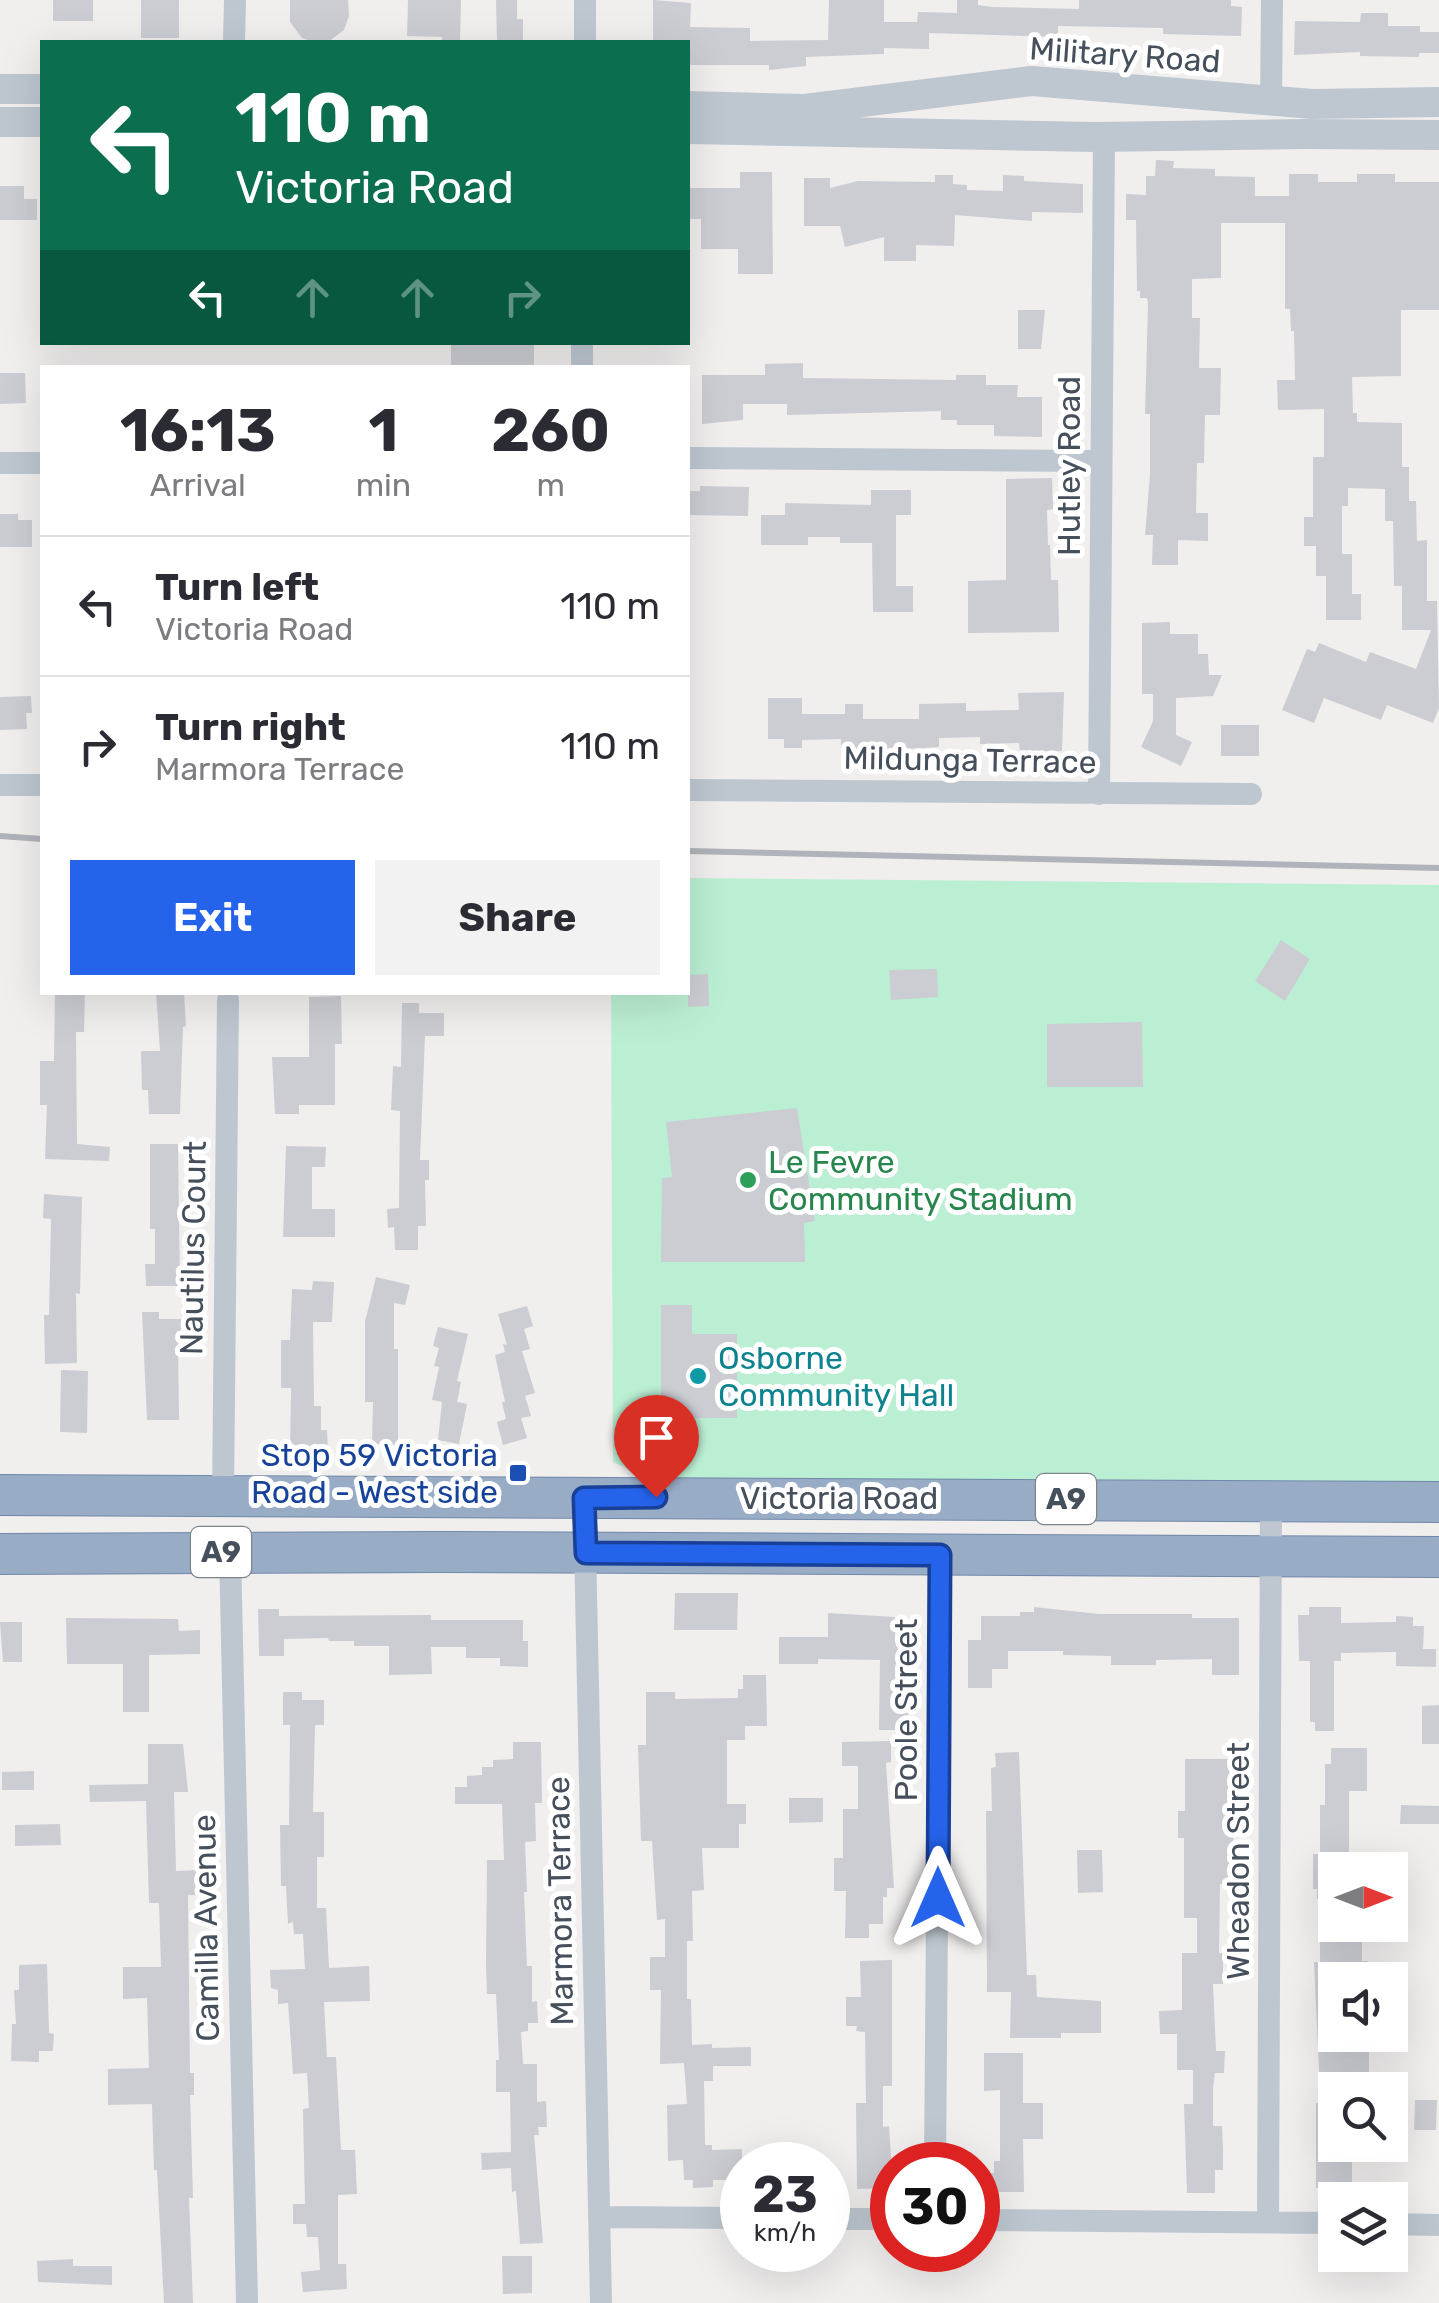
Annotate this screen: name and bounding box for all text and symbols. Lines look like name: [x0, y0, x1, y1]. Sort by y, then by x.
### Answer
street label: Military Road: [1028, 29, 1222, 81]
text: 110 m: [235, 77, 431, 160]
icon: left: [70, 80, 200, 210]
text: Victoria Road: [235, 161, 514, 214]
icon: left: [180, 270, 235, 325]
icon: ahead: [285, 270, 340, 325]
icon: ahead: [390, 270, 445, 325]
icon: right: [495, 270, 550, 325]
street label: Hutley Road: [1050, 376, 1088, 556]
text: 16:13: [120, 395, 276, 466]
text: 1: [369, 395, 398, 466]
text: 260: [491, 395, 610, 466]
text: Arrival: [150, 466, 246, 504]
text: min: [356, 466, 411, 504]
text: m: [536, 466, 565, 504]
text: Turn left: [155, 564, 319, 610]
icon: left: [70, 579, 125, 634]
text: 110 m: [560, 583, 660, 629]
text: Victoria Road: [155, 610, 353, 648]
text: Turn right: [155, 704, 346, 750]
icon: right: [70, 719, 125, 774]
text: 110 m: [560, 723, 660, 769]
street label: Mildunga Terrace: [843, 739, 1097, 781]
text: Marmora Terrace: [155, 750, 404, 788]
button: Exit: [70, 860, 355, 975]
button: Share: [375, 860, 660, 975]
street label: Nautilus Court: [172, 1141, 214, 1355]
place label: Le Fevre Community Stadium: [768, 1143, 1073, 1218]
marker: Le Fevre Community Stadium: [737, 1169, 759, 1191]
place label: Osborne Community Hall: [718, 1339, 954, 1414]
marker: Osborne Community Hall: [687, 1365, 709, 1387]
pin: [614, 1395, 699, 1498]
icon: arrive: [629, 1410, 684, 1465]
place label: Stop 59 Victoria Road - West side: [251, 1436, 498, 1511]
marker: Stop 59 Victoria Road - West side: [507, 1462, 529, 1484]
road number: A9: [1036, 1474, 1096, 1524]
street label: Victoria Road: [740, 1479, 938, 1517]
road number: A9: [191, 1527, 251, 1577]
street label: Poole Street: [887, 1618, 925, 1802]
street label: Wheadon Street: [1219, 1742, 1257, 1980]
street label: Marmora Terrace: [539, 1776, 581, 2026]
street label: Camilla Avenue: [185, 1814, 227, 2042]
position arrow: [886, 1846, 990, 1950]
north arrow: [1318, 1852, 1408, 1942]
map controls: [1318, 1852, 1408, 2272]
button: sound: [1318, 1962, 1408, 2052]
button: search: [1318, 2072, 1408, 2162]
speed limit sign: 30: [870, 2142, 1000, 2272]
text: 23: [752, 2165, 818, 2225]
button: layers: [1318, 2182, 1408, 2272]
text: km/h: [754, 2218, 816, 2247]

